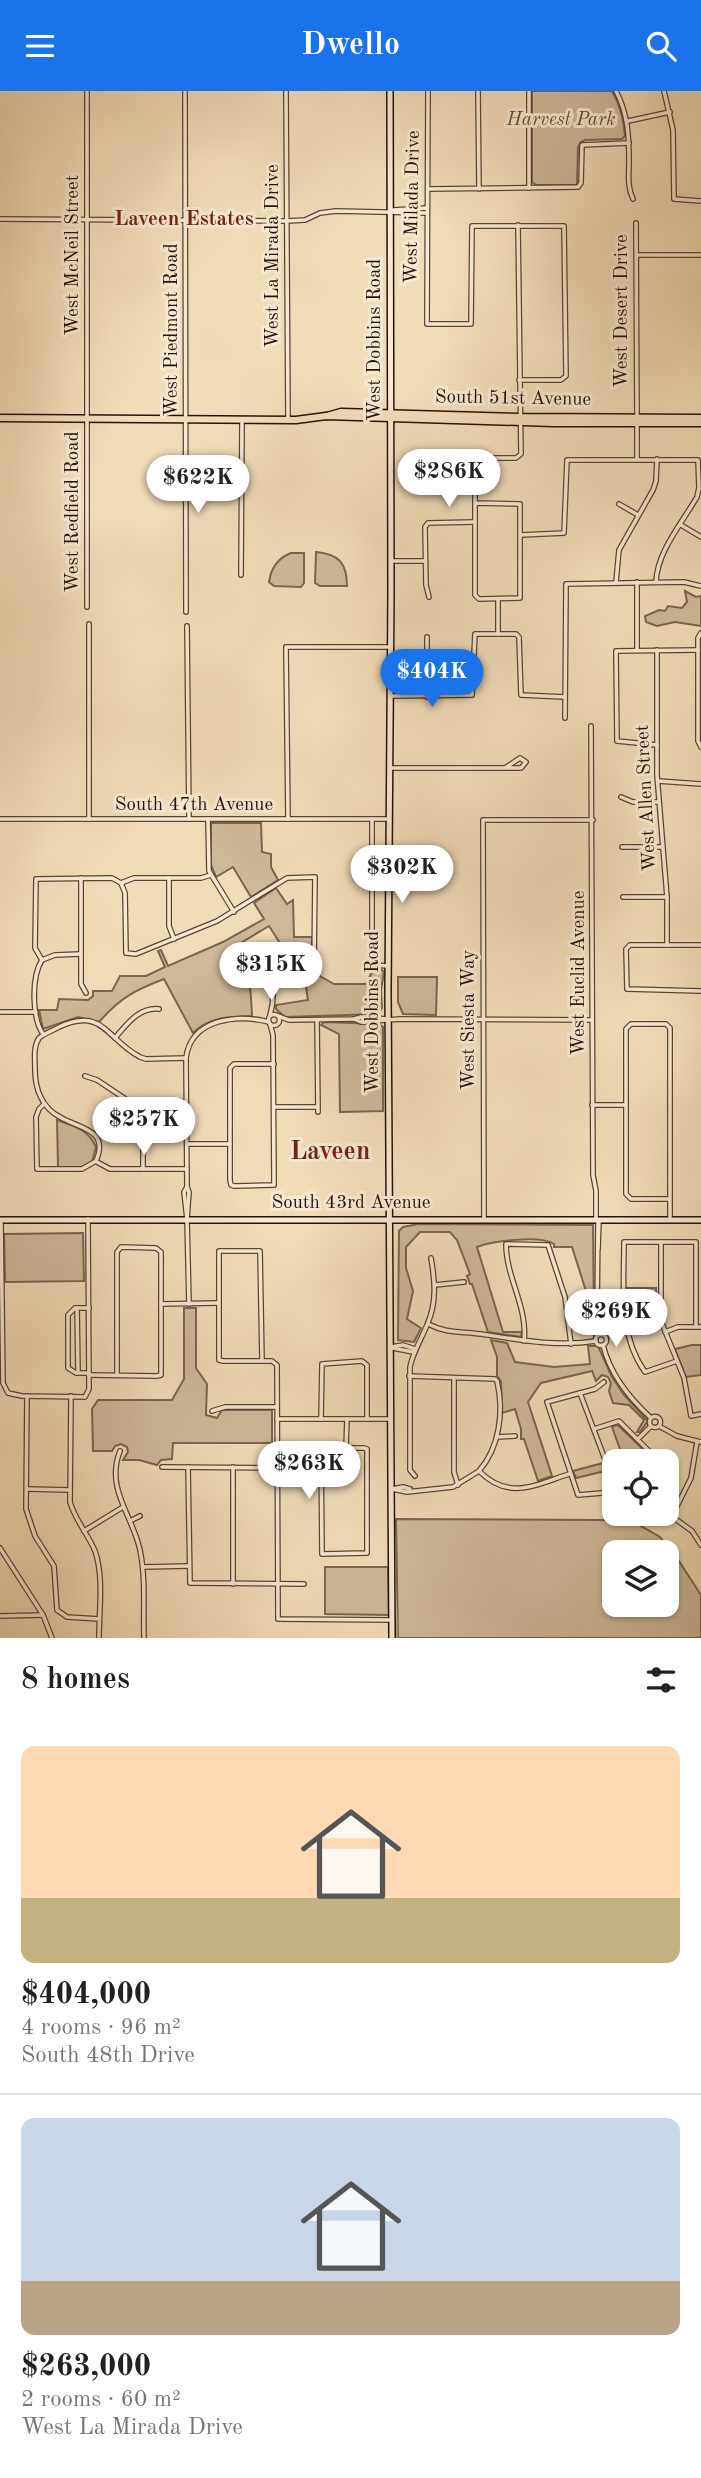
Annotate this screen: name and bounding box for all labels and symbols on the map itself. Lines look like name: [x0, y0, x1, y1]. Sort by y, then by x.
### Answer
park label: Harvest Park: [506, 111, 615, 130]
street label: West Milada Drive: [402, 130, 424, 284]
street label: West La Mirada Drive: [264, 164, 283, 348]
street label: West McNeil Street: [64, 175, 83, 335]
district label: Laveen Estates: [114, 209, 254, 230]
street label: West Desert Drive: [613, 234, 632, 388]
street label: West Piedmont Road: [163, 243, 182, 417]
street label: West Dobbins Road: [366, 259, 385, 421]
street label: South 51st Avenue: [435, 388, 591, 410]
street label: West Redfield Road: [64, 431, 83, 593]
pin: $286K: [400, 449, 498, 509]
pin: $622K: [149, 455, 247, 515]
pin: $404K: [383, 649, 481, 709]
street label: West Allen Street: [634, 724, 660, 872]
street label: South 47th Avenue: [115, 796, 273, 815]
pin: $302K: [353, 845, 451, 905]
street label: West Euclid Avenue: [570, 891, 589, 1055]
street label: West Dobbins Road: [364, 931, 383, 1093]
pin: $315K: [222, 943, 320, 1002]
street label: West Siesta Way: [460, 950, 479, 1090]
pin: $257K: [95, 1097, 193, 1157]
district label: Laveen: [290, 1139, 370, 1165]
street label: South 43rd Avenue: [271, 1194, 431, 1213]
pin: $269K: [567, 1289, 665, 1349]
pin: $263K: [260, 1441, 358, 1501]

